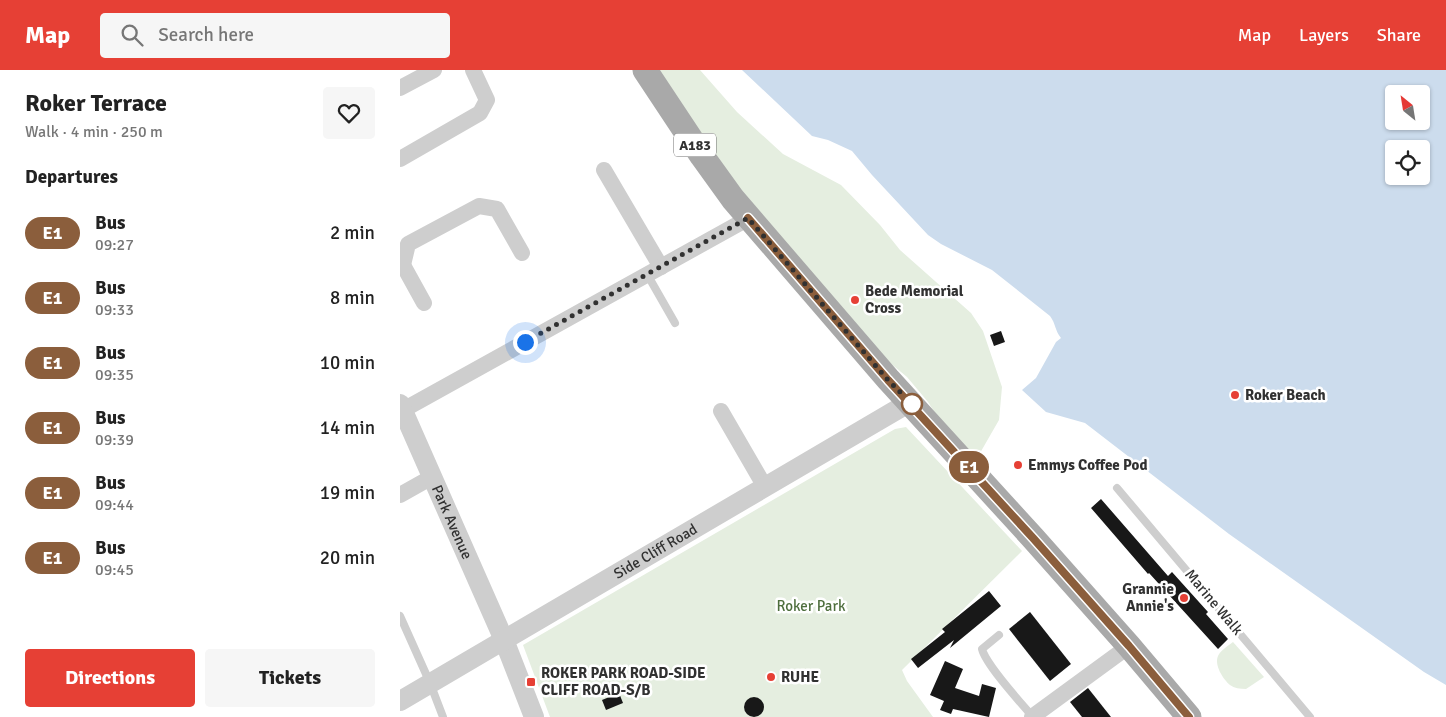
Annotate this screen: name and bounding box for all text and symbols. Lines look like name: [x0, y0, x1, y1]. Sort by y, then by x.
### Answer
search box: [100, 13, 450, 58]
text: Map: [25, 20, 70, 50]
icon: search: [118, 21, 146, 49]
text: Search here: [158, 23, 254, 47]
text: Map: [1238, 24, 1271, 46]
text: Layers: [1299, 24, 1349, 46]
text: Share: [1377, 24, 1421, 46]
north arrow: [1385, 85, 1430, 130]
map controls: [1385, 85, 1430, 185]
button: heart: [323, 87, 375, 139]
text: Roker Terrace: [25, 88, 167, 118]
text: Walk · 4 min · 250 m: [25, 122, 163, 142]
road number: A183: [674, 134, 716, 156]
button: locate: [1385, 140, 1430, 185]
text: Departures: [25, 165, 118, 189]
text: Bus: [95, 211, 126, 235]
text: 2 min: [330, 221, 375, 245]
text: E1: [42, 222, 63, 244]
text: 09:27: [95, 235, 134, 255]
text: Bus: [95, 276, 126, 300]
place label: Bede Memorial Cross: [865, 282, 964, 317]
text: 8 min: [330, 286, 375, 310]
text: E1: [42, 287, 63, 309]
marker: Bede Memorial Cross: [849, 294, 861, 306]
text: 09:33: [95, 300, 134, 320]
your location: [513, 330, 538, 355]
text: Bus: [95, 341, 126, 365]
text: 10 min: [320, 351, 375, 375]
text: E1: [42, 352, 63, 374]
text: 09:35: [95, 365, 134, 385]
place label: Roker Beach: [1245, 386, 1326, 404]
marker: Roker Beach: [1229, 389, 1241, 401]
unlabelled marker: [901, 393, 923, 415]
text: Bus: [95, 406, 126, 430]
text: 14 min: [320, 416, 375, 440]
text: E1: [42, 417, 63, 439]
text: 09:39: [95, 430, 134, 450]
line badge: E1: [946, 451, 992, 483]
text: E1: [959, 456, 979, 478]
place label: Emmys Coffee Pod: [1028, 456, 1148, 474]
marker: Emmys Coffee Pod: [1012, 459, 1024, 471]
text: Bus: [95, 471, 126, 495]
text: 19 min: [320, 481, 375, 505]
text: E1: [42, 482, 63, 504]
street label: Park Avenue: [428, 482, 476, 562]
text: 09:44: [95, 495, 134, 515]
street label: Side Cliff Road: [610, 520, 700, 583]
text: Bus: [95, 536, 126, 560]
text: 20 min: [320, 546, 375, 570]
text: E1: [42, 547, 63, 569]
text: 09:45: [95, 560, 134, 580]
street label: Marine Walk: [1181, 565, 1247, 639]
place label: Grannie Annie's: [1122, 580, 1174, 615]
marker: Grannie Annie's: [1178, 592, 1190, 604]
park label: Roker Park: [777, 597, 846, 615]
button: Directions: [25, 649, 195, 707]
button: Tickets: [205, 649, 375, 707]
place label: ROKER PARK ROAD-SIDE CLIFF ROAD-S/B: [541, 664, 706, 699]
place label: RUHE: [781, 668, 819, 686]
marker: RUHE: [765, 671, 777, 683]
marker: ROKER PARK ROAD-SIDE CLIFF ROAD-S/B: [525, 676, 537, 688]

